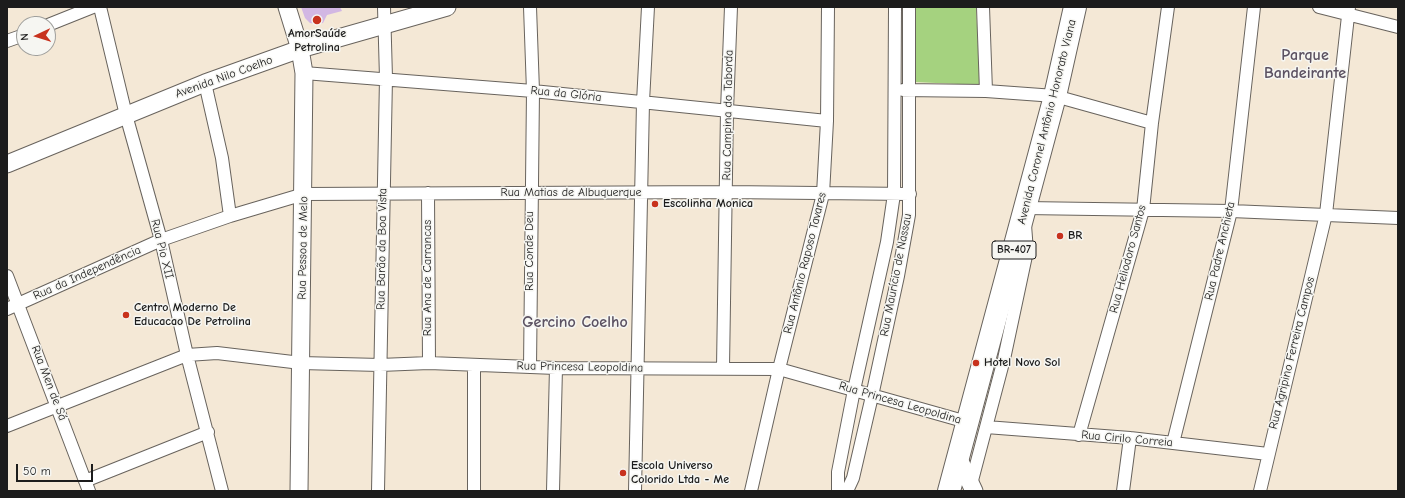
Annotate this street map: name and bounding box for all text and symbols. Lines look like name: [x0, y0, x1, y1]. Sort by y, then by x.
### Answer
marker: AmorSaúde Petrolina: [311, 14, 323, 26]
north arrow: [16, 16, 56, 56]
street label: Avenida Coronel Antônio Honorato Viana: [1015, 18, 1079, 226]
place label: AmorSaúde Petrolina: [288, 27, 346, 55]
text: N: [18, 33, 31, 41]
district label: Parque Bandeirante: [1264, 45, 1346, 83]
street label: Rua Campina do Taborda: [720, 50, 736, 180]
street label: Avenida Nilo Coelho: [173, 53, 275, 101]
street label: Rua da Glória: [530, 83, 602, 105]
street label: Rua Matias de Albuquerque: [501, 186, 641, 200]
street label: Rua Barão da Boa Vista: [374, 188, 390, 310]
street label: Rua Antônio Raposo Tavares: [780, 191, 830, 335]
street label: Rua Pessoa de Melo: [295, 196, 311, 300]
place label: Escolinha Monica: [663, 197, 753, 211]
marker: Escolinha Monica: [650, 199, 660, 209]
street label: Rua Padre Anchieta: [1202, 200, 1238, 302]
street label: Rua Heliodoro Santos: [1107, 203, 1149, 315]
street label: Rua Conde Deu: [523, 211, 537, 291]
street label: Rua Maurício de Nassau: [877, 212, 915, 338]
street label: Rua Pio XII: [148, 218, 176, 280]
street label: Rua Ana de Carrancas: [421, 220, 435, 336]
place label: BR: [1068, 229, 1082, 243]
marker: BR: [1055, 231, 1065, 241]
road number: BR-407: [992, 241, 1036, 259]
street label: Rua da Independência: [31, 243, 143, 303]
street label: Rua Agripino Ferreira Campos: [1266, 275, 1318, 431]
place label: Centro Moderno De Educacao De Petrolina: [134, 301, 251, 329]
marker: Centro Moderno De Educacao De Petrolina: [121, 310, 131, 320]
district label: Gercino Coelho: [522, 312, 628, 332]
street label: Rua Men de Sá: [28, 343, 70, 423]
place label: Hotel Novo Sol: [984, 356, 1060, 370]
marker: Hotel Novo Sol: [971, 358, 981, 368]
street label: Rua Princesa Leopoldina: [517, 359, 643, 375]
street label: Rua Princesa Leopoldina: [837, 379, 963, 427]
street label: Rua Cirilo Correia: [1081, 428, 1173, 450]
scale bar: [18, 456, 95, 482]
place label: Escola Universo Colorido Ltda - Me: [631, 459, 729, 487]
text: 50 m: [23, 464, 51, 478]
marker: Escola Universo Colorido Ltda - Me: [618, 468, 628, 478]

